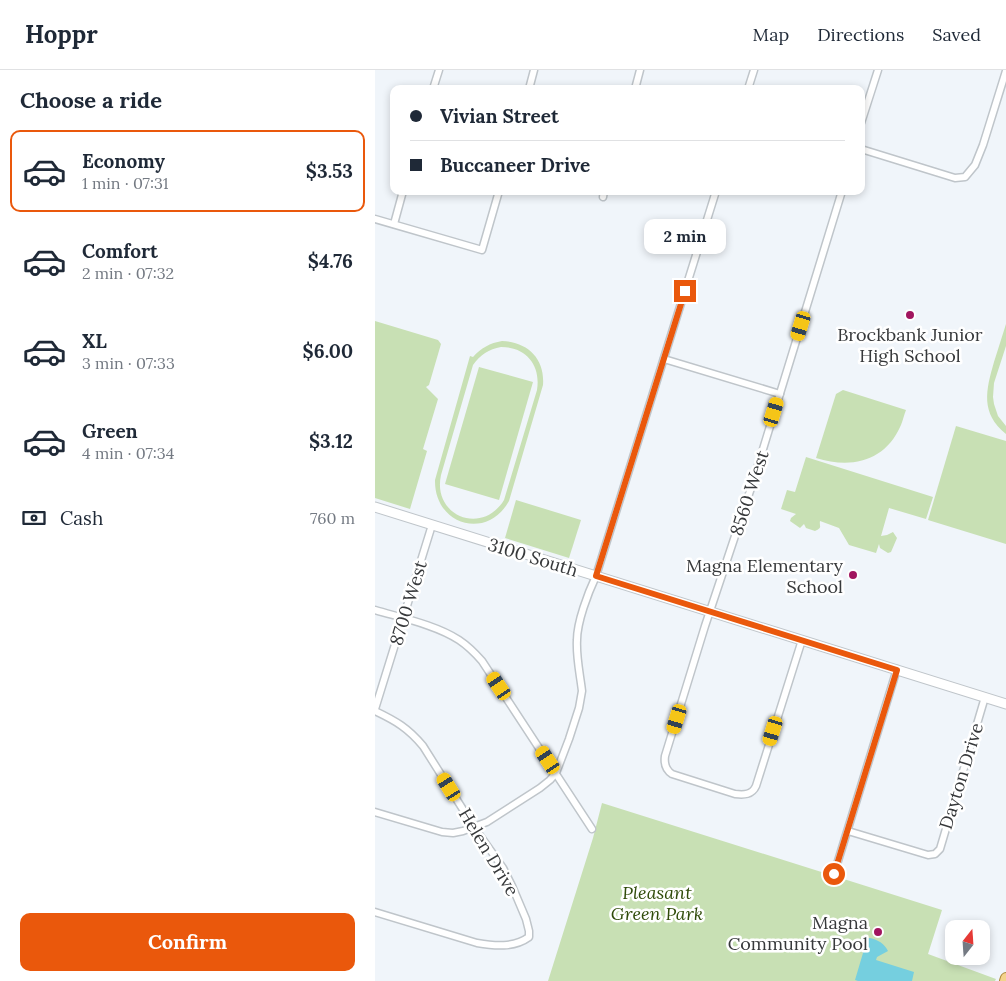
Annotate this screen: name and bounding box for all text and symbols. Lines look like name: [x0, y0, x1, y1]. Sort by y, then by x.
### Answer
text: Hoppr: [25, 19, 98, 50]
text: Map: [753, 23, 789, 46]
text: Directions: [817, 23, 904, 46]
text: Saved: [932, 23, 981, 46]
text: Choose a ride: [20, 86, 162, 114]
text: Vivian Street: [440, 104, 559, 128]
icon: car: [22, 149, 67, 194]
text: Economy: [82, 149, 165, 173]
text: Buccaneer Drive: [440, 153, 590, 177]
text: $3.53: [306, 159, 353, 183]
text: 1 min · 07:31: [82, 173, 169, 193]
callout: 2 min: [644, 218, 726, 254]
text: 2 min: [664, 226, 706, 246]
icon: car: [22, 239, 67, 284]
text: Comfort: [82, 239, 158, 263]
text: $4.76: [308, 249, 353, 273]
text: 2 min · 07:32: [82, 263, 174, 283]
route end: [674, 280, 696, 302]
car: [789, 309, 812, 343]
marker: Brockbank Junior High School: [904, 309, 916, 321]
place label: Brockbank Junior High School: [837, 323, 983, 367]
icon: car: [22, 329, 67, 374]
text: XL: [82, 329, 107, 353]
text: $6.00: [303, 339, 353, 363]
text: 3 min · 07:33: [82, 353, 175, 373]
car: [762, 395, 785, 429]
icon: car: [22, 419, 67, 464]
text: Green: [82, 419, 138, 443]
text: $3.12: [309, 429, 353, 453]
text: 4 min · 07:34: [82, 443, 174, 463]
street label: 8560 West: [724, 447, 774, 539]
icon: cash: [20, 504, 48, 532]
text: Cash: [60, 506, 103, 530]
text: 760 m: [310, 508, 355, 528]
street label: 3100 South: [485, 532, 581, 582]
place label: Magna Elementary School: [686, 554, 843, 598]
street label: 8700 West: [384, 558, 432, 648]
marker: Magna Elementary School: [847, 569, 859, 581]
car: [484, 669, 513, 703]
car: [665, 702, 688, 736]
car: [761, 714, 784, 748]
street label: Dayton Drive: [934, 720, 988, 832]
car: [533, 743, 562, 777]
car: [434, 770, 463, 804]
street label: Helen Drive: [454, 804, 524, 900]
route start: [823, 863, 845, 885]
park label: Pleasant Green Park: [611, 881, 703, 925]
place label: Magna Community Pool: [728, 911, 868, 955]
button: Confirm: [20, 913, 355, 971]
north arrow: [945, 920, 990, 965]
map controls: [945, 920, 990, 965]
marker: Magna Community Pool: [872, 926, 884, 938]

